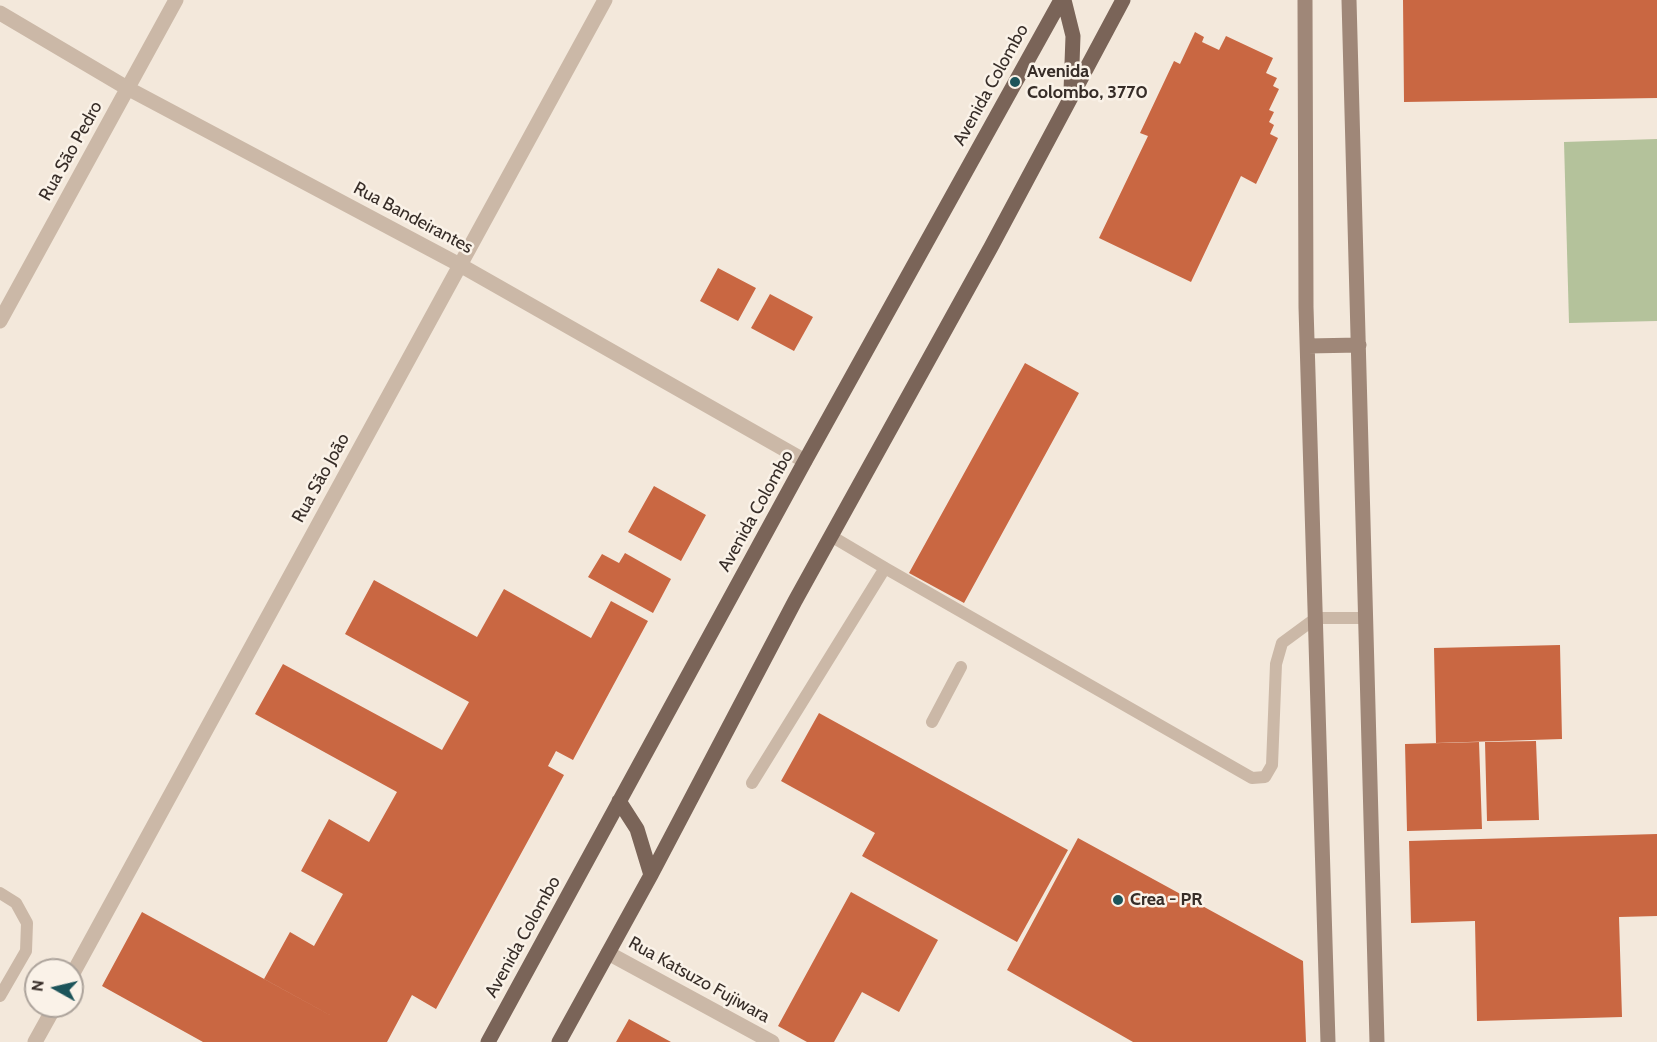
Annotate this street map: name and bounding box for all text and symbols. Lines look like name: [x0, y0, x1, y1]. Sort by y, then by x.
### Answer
street label: Avenida Colombo: [949, 21, 1033, 149]
place label: Avenida Colombo, 3770: [1027, 61, 1148, 104]
marker: Avenida Colombo, 3770: [1008, 75, 1022, 89]
street label: Rua São Pedro: [35, 97, 107, 205]
street label: Rua Bandeirantes: [350, 177, 476, 259]
street label: Rua São João: [288, 430, 354, 526]
street label: Avenida Colombo: [714, 447, 798, 575]
street label: Avenida Colombo: [481, 873, 565, 1001]
place label: Crea - PR: [1130, 889, 1203, 911]
marker: Crea - PR: [1111, 893, 1125, 907]
street label: Rua Katsuzo Fujiwara: [625, 932, 773, 1028]
north arrow: [24, 958, 84, 1018]
text: N: [27, 979, 48, 993]

